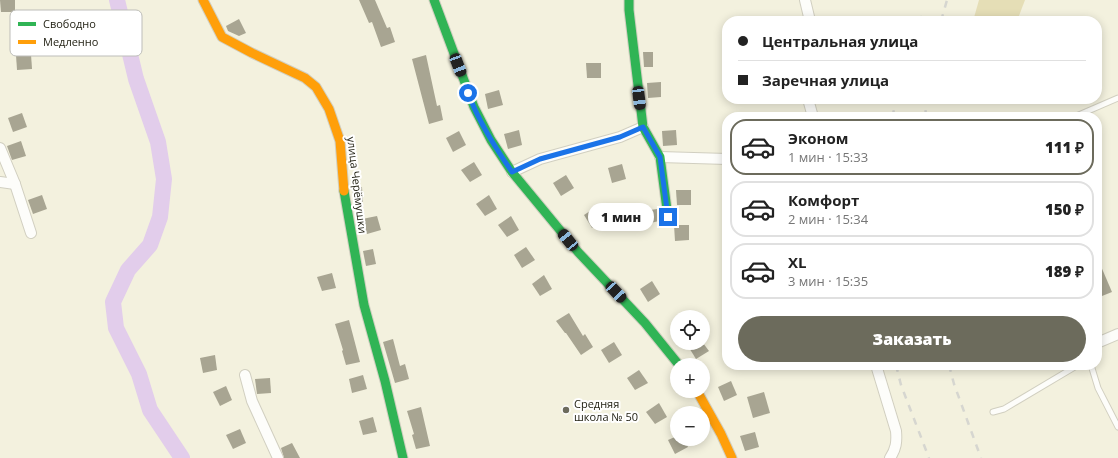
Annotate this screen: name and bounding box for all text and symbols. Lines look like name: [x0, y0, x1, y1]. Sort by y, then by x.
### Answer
legend: [10, 10, 142, 56]
text: Свободно: [43, 16, 96, 31]
text: Центральная улица: [762, 31, 918, 51]
text: Медленно: [43, 34, 99, 49]
car: [448, 52, 468, 78]
text: Заречная улица: [762, 70, 889, 90]
route start: [459, 84, 477, 102]
car: [632, 85, 646, 111]
text: Эконом: [788, 128, 848, 148]
icon: car: [740, 129, 776, 165]
street label: улица Черёмушки: [344, 136, 371, 234]
text: 111 ₽: [1045, 137, 1084, 157]
text: 1 мин · 15:33: [788, 148, 868, 166]
text: Комфорт: [788, 190, 859, 210]
icon: car: [740, 191, 776, 227]
text: 150 ₽: [1045, 199, 1084, 219]
callout: 1 мин: [588, 203, 654, 231]
text: 1 мин: [601, 208, 641, 226]
route end: [659, 208, 677, 226]
text: 2 мин · 15:34: [788, 210, 868, 228]
car: [556, 227, 580, 253]
text: XL: [788, 252, 806, 272]
icon: car: [740, 253, 776, 289]
text: 189 ₽: [1045, 261, 1084, 281]
text: 3 мин · 15:35: [788, 272, 868, 290]
car: [603, 279, 629, 305]
map controls: [670, 310, 710, 446]
button: locate: [670, 310, 710, 350]
button: Заказать: [738, 316, 1086, 362]
button: +: [670, 358, 710, 398]
place label: Средняя школа № 50: [574, 396, 638, 424]
marker: Средняя школа № 50: [561, 405, 571, 415]
button: −: [670, 406, 710, 446]

